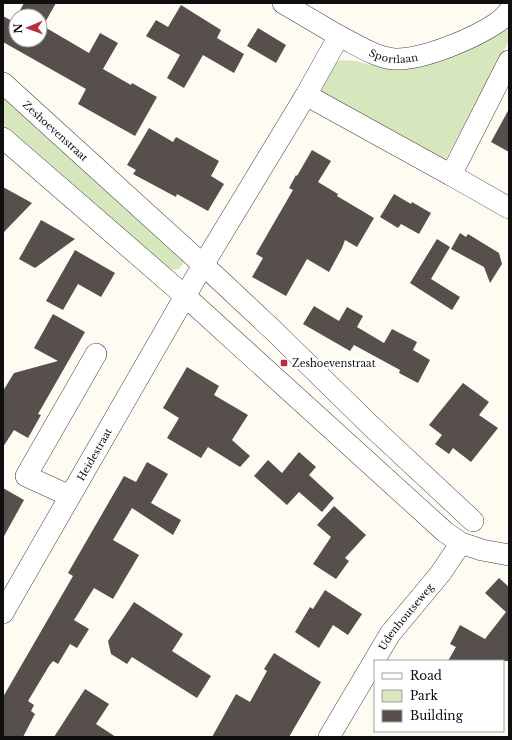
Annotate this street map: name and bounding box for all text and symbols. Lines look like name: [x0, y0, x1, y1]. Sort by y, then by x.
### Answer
north arrow: [8, 8, 48, 48]
text: N: [11, 22, 25, 34]
street label: Sportlaan: [367, 46, 419, 66]
street label: Zeshoevenstraat: [20, 98, 91, 164]
place label: Zeshoevenstraat: [292, 357, 376, 370]
marker: Zeshoevenstraat: [279, 358, 289, 368]
street label: Heidestraat: [74, 426, 115, 483]
street label: Udenhoutseweg: [376, 580, 437, 653]
legend: [374, 660, 504, 732]
text: Road: [410, 668, 442, 683]
text: Park: [410, 688, 438, 703]
text: Building: [410, 708, 464, 723]

